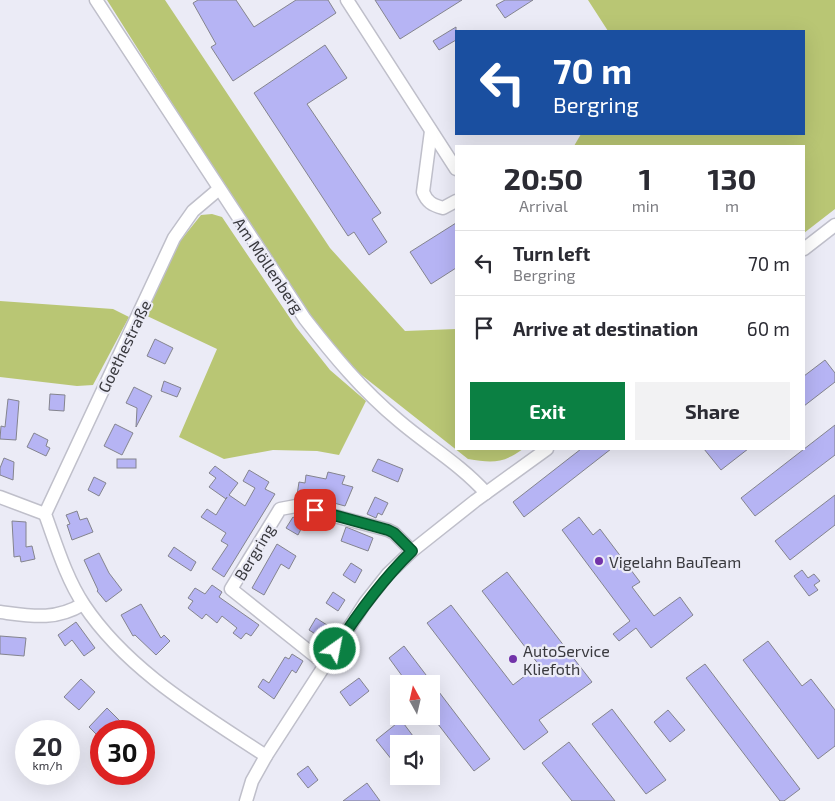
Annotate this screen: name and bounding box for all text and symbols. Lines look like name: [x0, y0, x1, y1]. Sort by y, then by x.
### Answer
text: 70 m: [553, 49, 632, 91]
icon: left: [470, 50, 535, 115]
text: Bergring: [553, 91, 639, 117]
text: 20:50: [504, 160, 583, 196]
text: 1: [639, 160, 652, 196]
text: 130: [708, 160, 756, 196]
text: Arrival: [519, 196, 568, 215]
text: min: [632, 196, 659, 215]
text: m: [725, 196, 739, 215]
street label: Am Möllenberg: [230, 214, 308, 316]
text: Turn left: [513, 242, 590, 265]
icon: left: [470, 249, 498, 277]
text: 70 m: [748, 252, 790, 275]
text: Bergring: [513, 265, 575, 284]
street label: Goethestraße: [93, 297, 155, 395]
icon: arrive: [470, 314, 498, 342]
text: Arrive at destination: [513, 317, 698, 340]
text: 60 m: [747, 317, 790, 340]
button: Exit: [470, 382, 625, 440]
button: Share: [635, 382, 790, 440]
pin: [294, 489, 336, 531]
icon: arrive: [301, 496, 329, 524]
street label: Bergring: [230, 520, 278, 584]
place label: Vigelahn BauTeam: [609, 552, 741, 571]
marker: Vigelahn BauTeam: [593, 555, 605, 567]
position arrow: [308, 622, 360, 674]
place label: AutoService Kliefoth: [523, 641, 610, 678]
marker: AutoService Kliefoth: [507, 653, 519, 665]
north arrow: [390, 675, 440, 725]
map controls: [390, 675, 440, 785]
speed limit sign: 30: [90, 720, 155, 785]
text: 20: [32, 731, 63, 761]
button: sound: [390, 735, 440, 785]
text: km/h: [33, 758, 62, 772]

